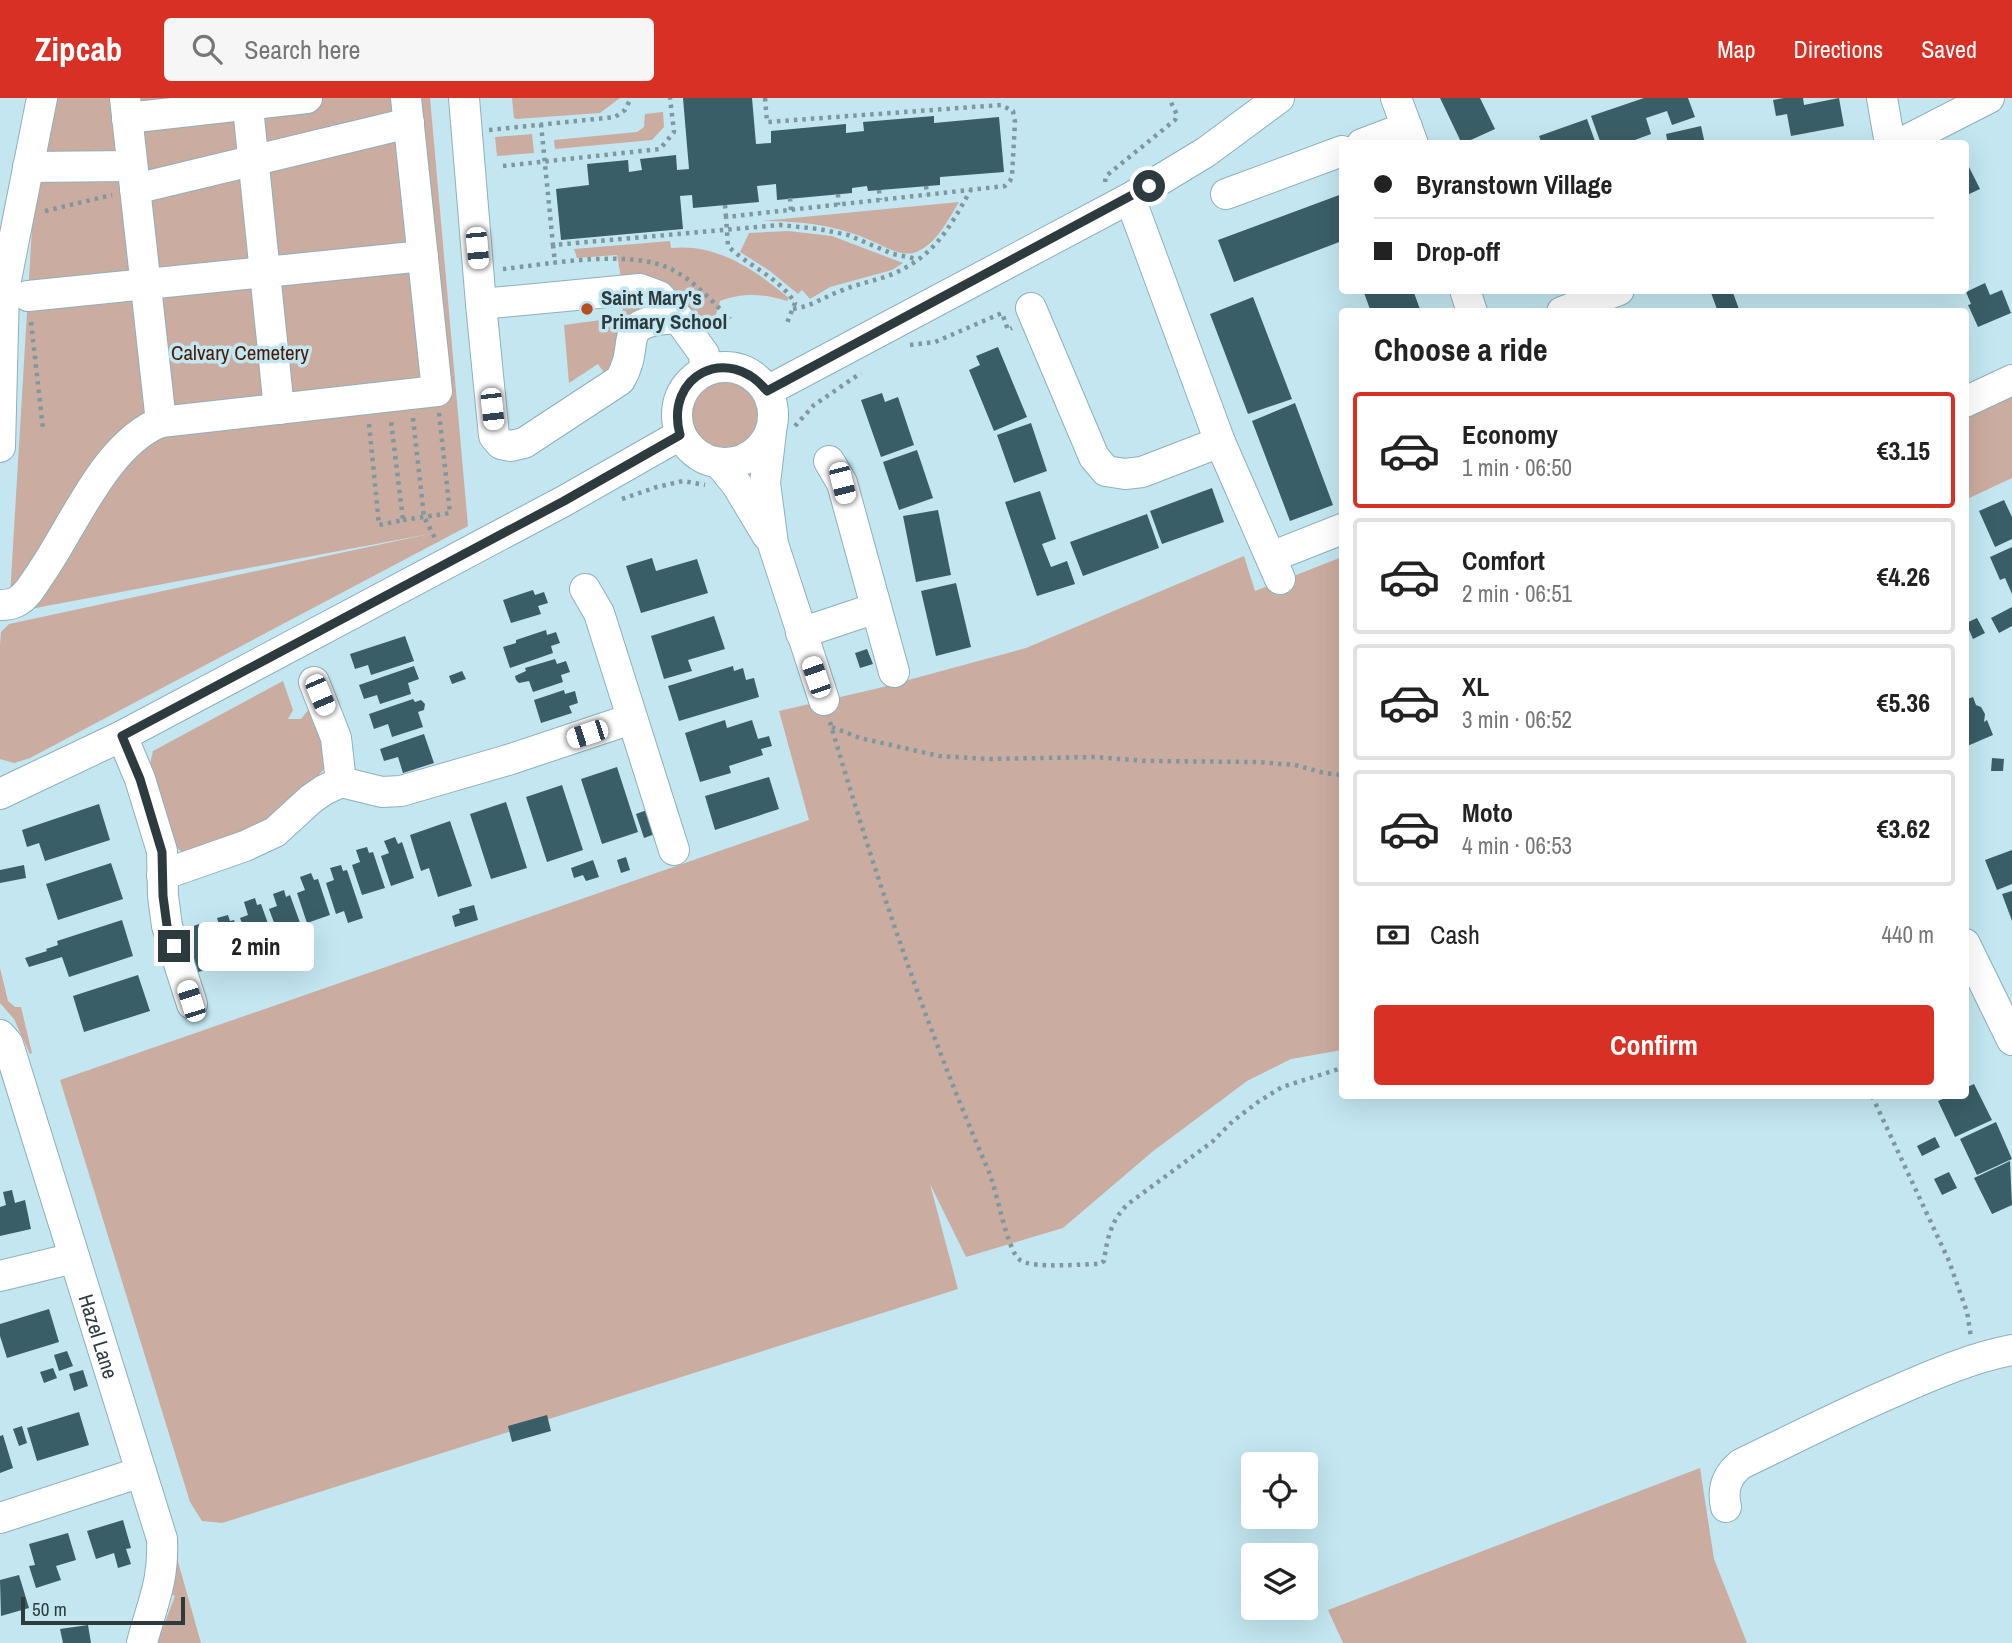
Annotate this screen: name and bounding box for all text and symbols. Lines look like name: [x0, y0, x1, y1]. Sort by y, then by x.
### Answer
search box: [164, 18, 654, 81]
text: Zipcab: [35, 27, 122, 71]
icon: search: [188, 30, 226, 68]
text: Search here: [244, 32, 360, 67]
text: Map: [1717, 33, 1755, 65]
text: Directions: [1793, 33, 1883, 65]
text: Saved: [1921, 33, 1977, 65]
text: Byranstown Village: [1416, 167, 1612, 202]
route start: [1133, 170, 1165, 202]
car: [465, 226, 490, 270]
text: Drop-off: [1416, 234, 1500, 269]
place label: Saint Mary's Primary School: [601, 283, 727, 336]
marker: Saint Mary's Primary School: [579, 301, 595, 317]
text: Choose a ride: [1374, 328, 1548, 371]
park label: Calvary Cemetery: [171, 338, 309, 367]
car: [480, 387, 505, 431]
text: Economy: [1462, 417, 1558, 452]
icon: car: [1378, 419, 1441, 482]
text: €3.15: [1877, 433, 1930, 468]
text: 1 min · 06:50: [1462, 452, 1572, 483]
car: [827, 460, 858, 506]
text: Comfort: [1462, 543, 1545, 578]
icon: car: [1378, 545, 1441, 608]
text: €4.26: [1877, 559, 1930, 594]
text: 2 min · 06:51: [1462, 578, 1572, 609]
car: [800, 654, 833, 700]
text: XL: [1462, 669, 1489, 704]
icon: car: [1378, 671, 1441, 734]
car: [303, 672, 338, 718]
text: €5.36: [1877, 685, 1930, 720]
text: 3 min · 06:52: [1462, 704, 1572, 735]
car: [564, 718, 611, 750]
text: Moto: [1462, 795, 1513, 830]
icon: car: [1378, 797, 1441, 860]
text: €3.62: [1877, 811, 1930, 846]
text: 4 min · 06:53: [1462, 830, 1572, 861]
icon: cash: [1374, 916, 1412, 954]
text: Cash: [1430, 917, 1480, 952]
text: 440 m: [1882, 919, 1934, 950]
callout: 2 min: [198, 922, 314, 970]
route end: [158, 930, 190, 962]
text: 2 min: [231, 931, 281, 962]
car: [175, 978, 208, 1024]
button: Confirm: [1374, 1005, 1934, 1085]
street label: Hazel Lane: [72, 1290, 126, 1382]
map controls: [1241, 1452, 1318, 1620]
button: locate: [1241, 1452, 1318, 1529]
button: layers: [1241, 1543, 1318, 1620]
scale bar: [21, 1594, 186, 1626]
text: 50 m: [32, 1596, 67, 1622]

